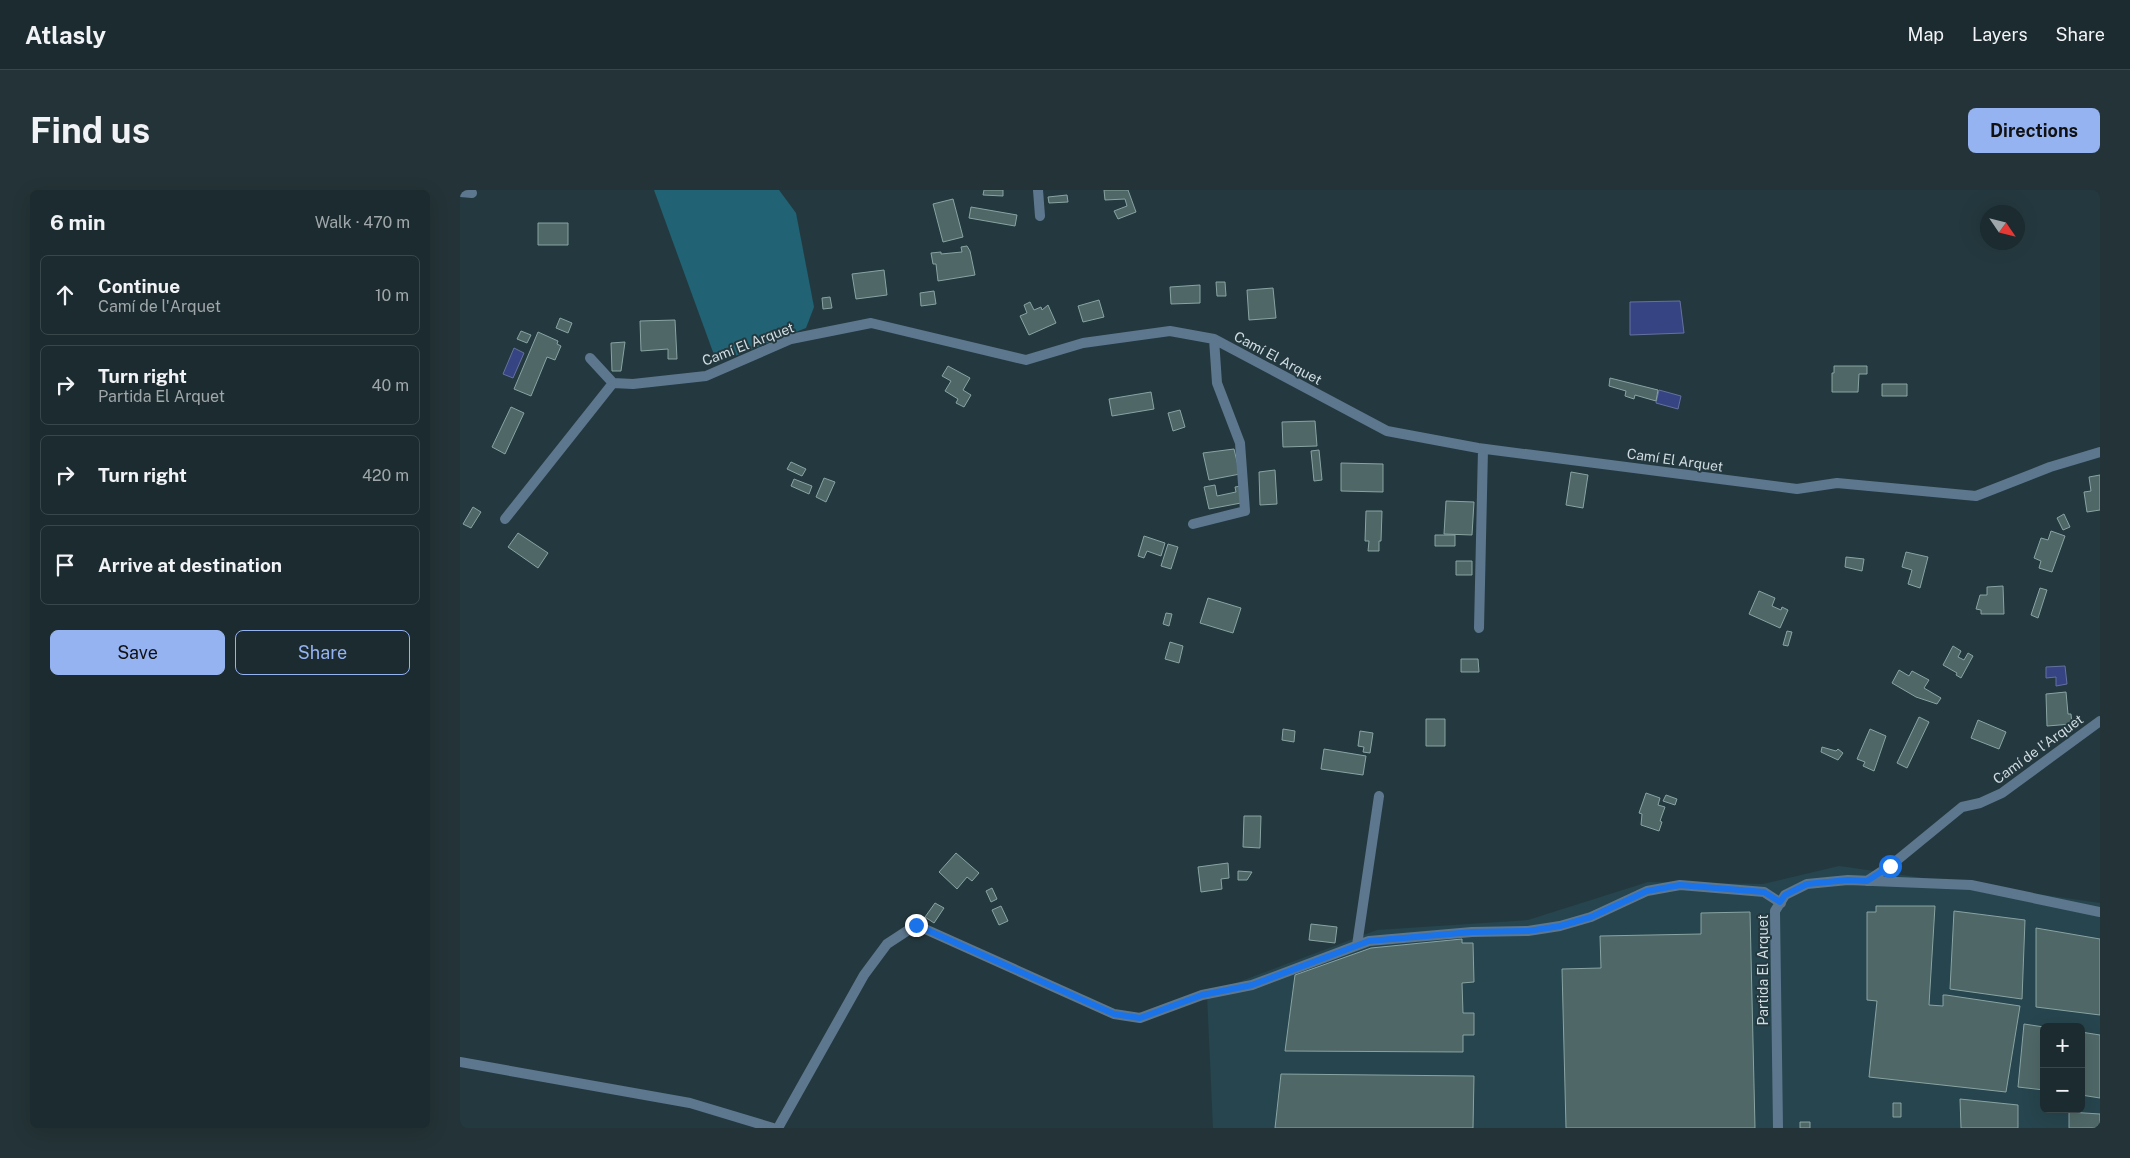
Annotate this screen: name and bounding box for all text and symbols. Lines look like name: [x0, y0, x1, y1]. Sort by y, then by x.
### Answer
text: Atlasly: [25, 21, 106, 49]
text: Map: [1908, 24, 1944, 45]
text: Layers: [1972, 24, 2028, 45]
text: Share: [2056, 24, 2105, 45]
button: Directions: [1968, 108, 2100, 153]
text: Find us: [30, 110, 150, 151]
north arrow: [1980, 205, 2025, 250]
text: 6 min: [50, 210, 106, 235]
text: Walk · 470 m: [315, 213, 410, 232]
text: Continue: [98, 275, 180, 297]
icon: ahead: [51, 281, 79, 309]
text: 10 m: [375, 286, 409, 305]
text: Camí de l'Arquet: [98, 297, 221, 316]
street label: Camí El Arquet: [700, 319, 796, 369]
street label: Camí El Arquet: [1231, 328, 1325, 388]
text: Turn right: [98, 365, 187, 387]
icon: right: [51, 371, 79, 399]
text: 40 m: [371, 376, 409, 395]
text: Partida El Arquet: [98, 387, 225, 406]
street label: Camí El Arquet: [1626, 445, 1724, 475]
icon: right: [51, 461, 79, 489]
text: Turn right: [98, 464, 187, 486]
text: 420 m: [362, 466, 409, 485]
icon: arrive: [51, 551, 79, 579]
text: Arrive at destination: [98, 554, 282, 576]
button: Save: [50, 630, 225, 675]
button: Share: [235, 630, 410, 675]
street label: Camí de l'Arquet: [1990, 711, 2086, 787]
route start: [1879, 855, 1902, 878]
route end: [905, 914, 928, 937]
street label: Partida El Arquet: [1755, 914, 1771, 1026]
map controls: [2040, 1023, 2085, 1113]
button: +: [2040, 1023, 2085, 1068]
button: −: [2040, 1068, 2085, 1113]

